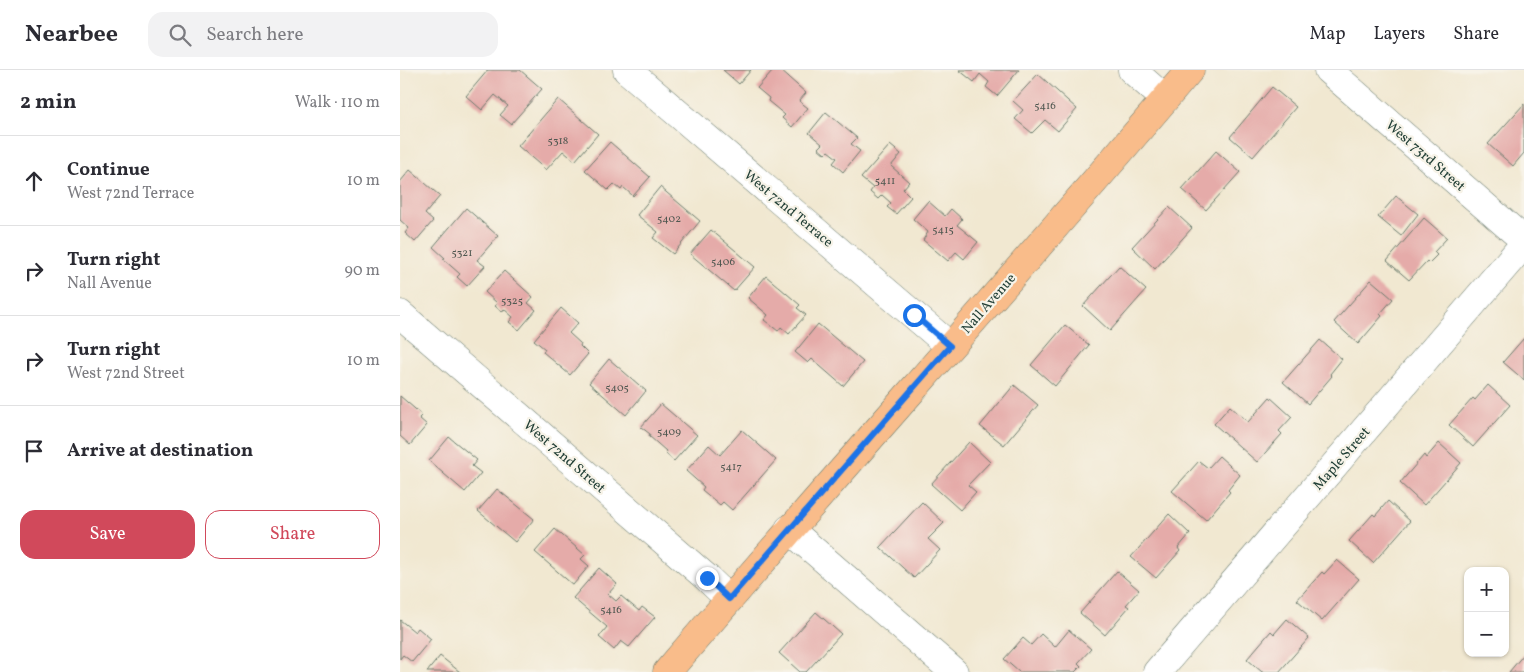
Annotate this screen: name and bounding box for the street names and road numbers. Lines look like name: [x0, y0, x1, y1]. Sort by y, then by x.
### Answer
street label: West 73rd Street: [1381, 116, 1469, 196]
street label: West 72nd Terrace: [739, 166, 837, 252]
street label: Nall Avenue: [958, 269, 1021, 338]
street label: West 72nd Street: [519, 416, 609, 498]
street label: Maple Street: [1309, 423, 1375, 495]

